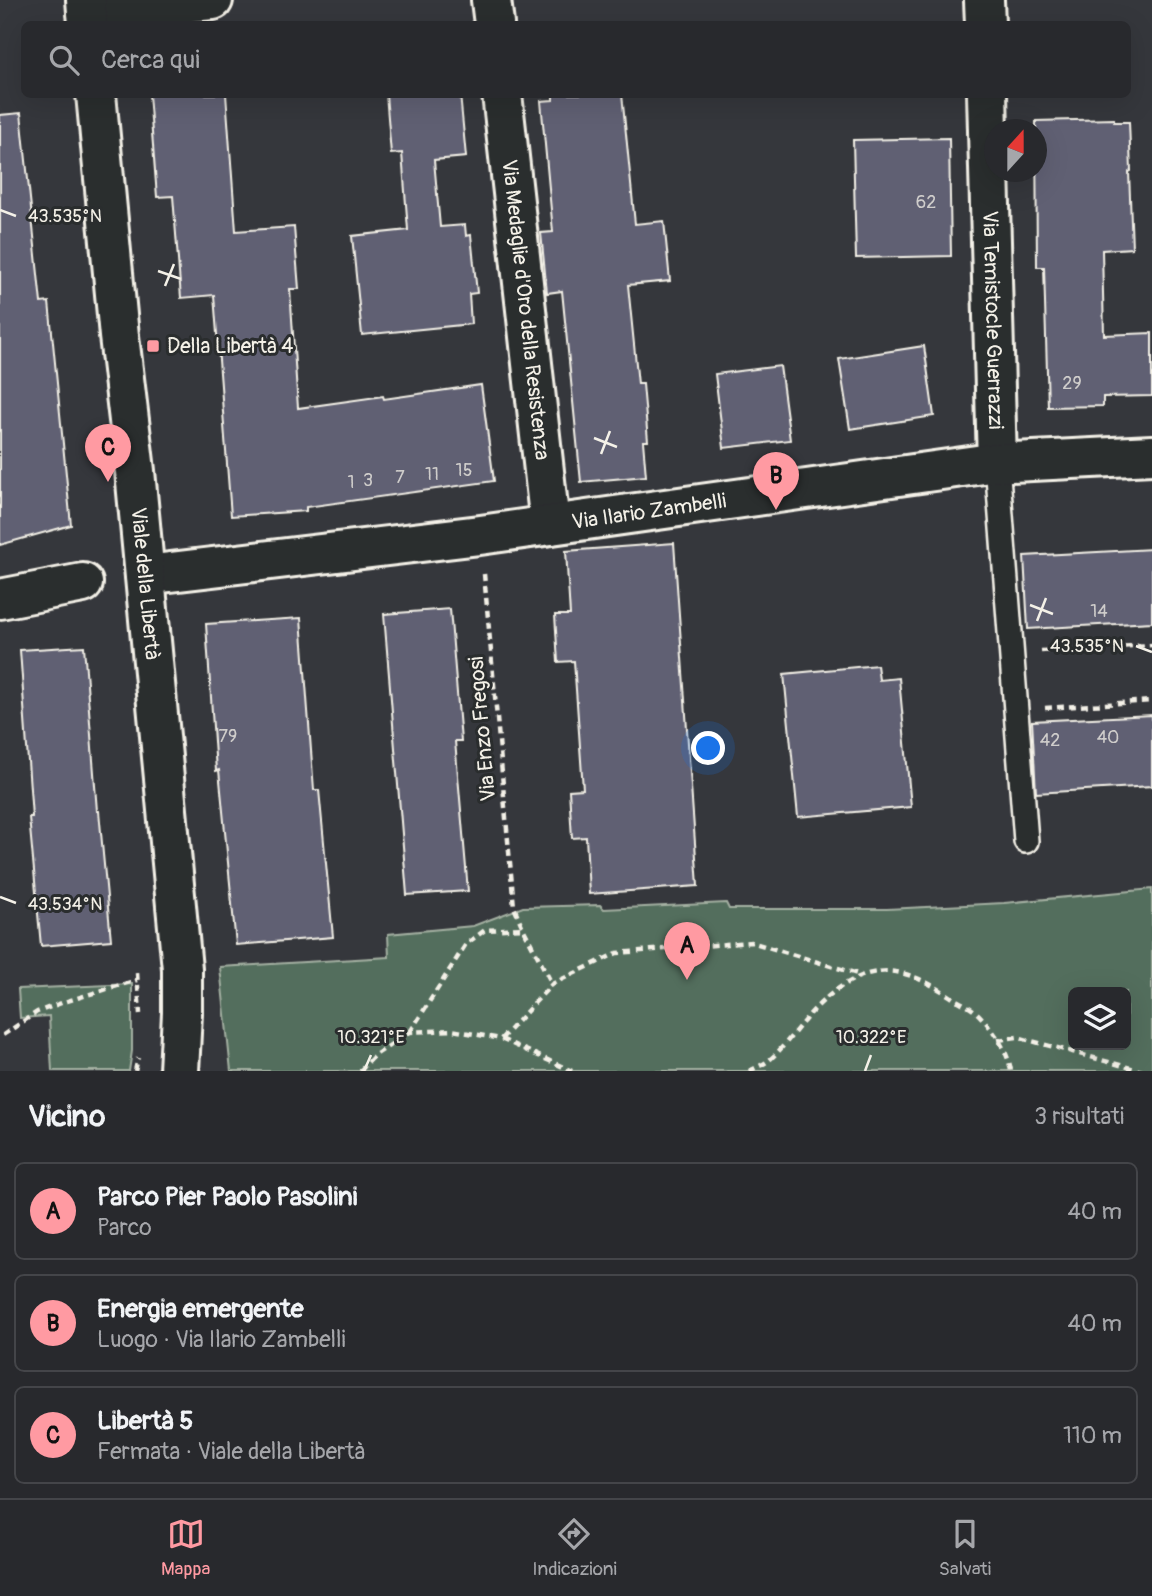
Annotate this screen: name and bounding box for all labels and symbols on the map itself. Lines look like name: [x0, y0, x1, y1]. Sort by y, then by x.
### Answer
north arrow: [984, 119, 1047, 182]
street label: Via Medaglie d'Oro della Resistenza: [495, 158, 556, 462]
house number: 62: [916, 191, 936, 214]
text: 43.535°N: [28, 205, 102, 228]
street label: Via Temistocle Guerrazzi: [976, 210, 1009, 430]
place label: Della Libertà 4: [167, 333, 293, 360]
marker: Della Libertà 4: [145, 338, 161, 354]
house number: 29: [1062, 372, 1082, 395]
pin: C: [85, 424, 131, 482]
pin: B: [753, 452, 799, 510]
house number: 15: [456, 459, 472, 482]
house number: 11: [425, 463, 439, 486]
house number: 7: [395, 466, 405, 489]
house number: 3: [363, 469, 373, 492]
house number: 1: [347, 471, 355, 494]
street label: Via Ilario Zambelli: [570, 487, 728, 536]
street label: Viale della Libertà: [124, 506, 166, 661]
house number: 14: [1090, 600, 1108, 623]
text: 43.535°N: [1050, 635, 1124, 658]
street label: Via Enzo Fregosi: [463, 655, 502, 802]
house number: 79: [219, 725, 237, 748]
house number: 40: [1097, 726, 1119, 749]
house number: 42: [1040, 729, 1060, 752]
your location: [691, 731, 725, 765]
text: 43.534°N: [28, 893, 102, 916]
pin: A: [664, 922, 710, 980]
text: 10.321°E: [337, 1026, 405, 1049]
text: 10.322°E: [836, 1026, 906, 1049]

